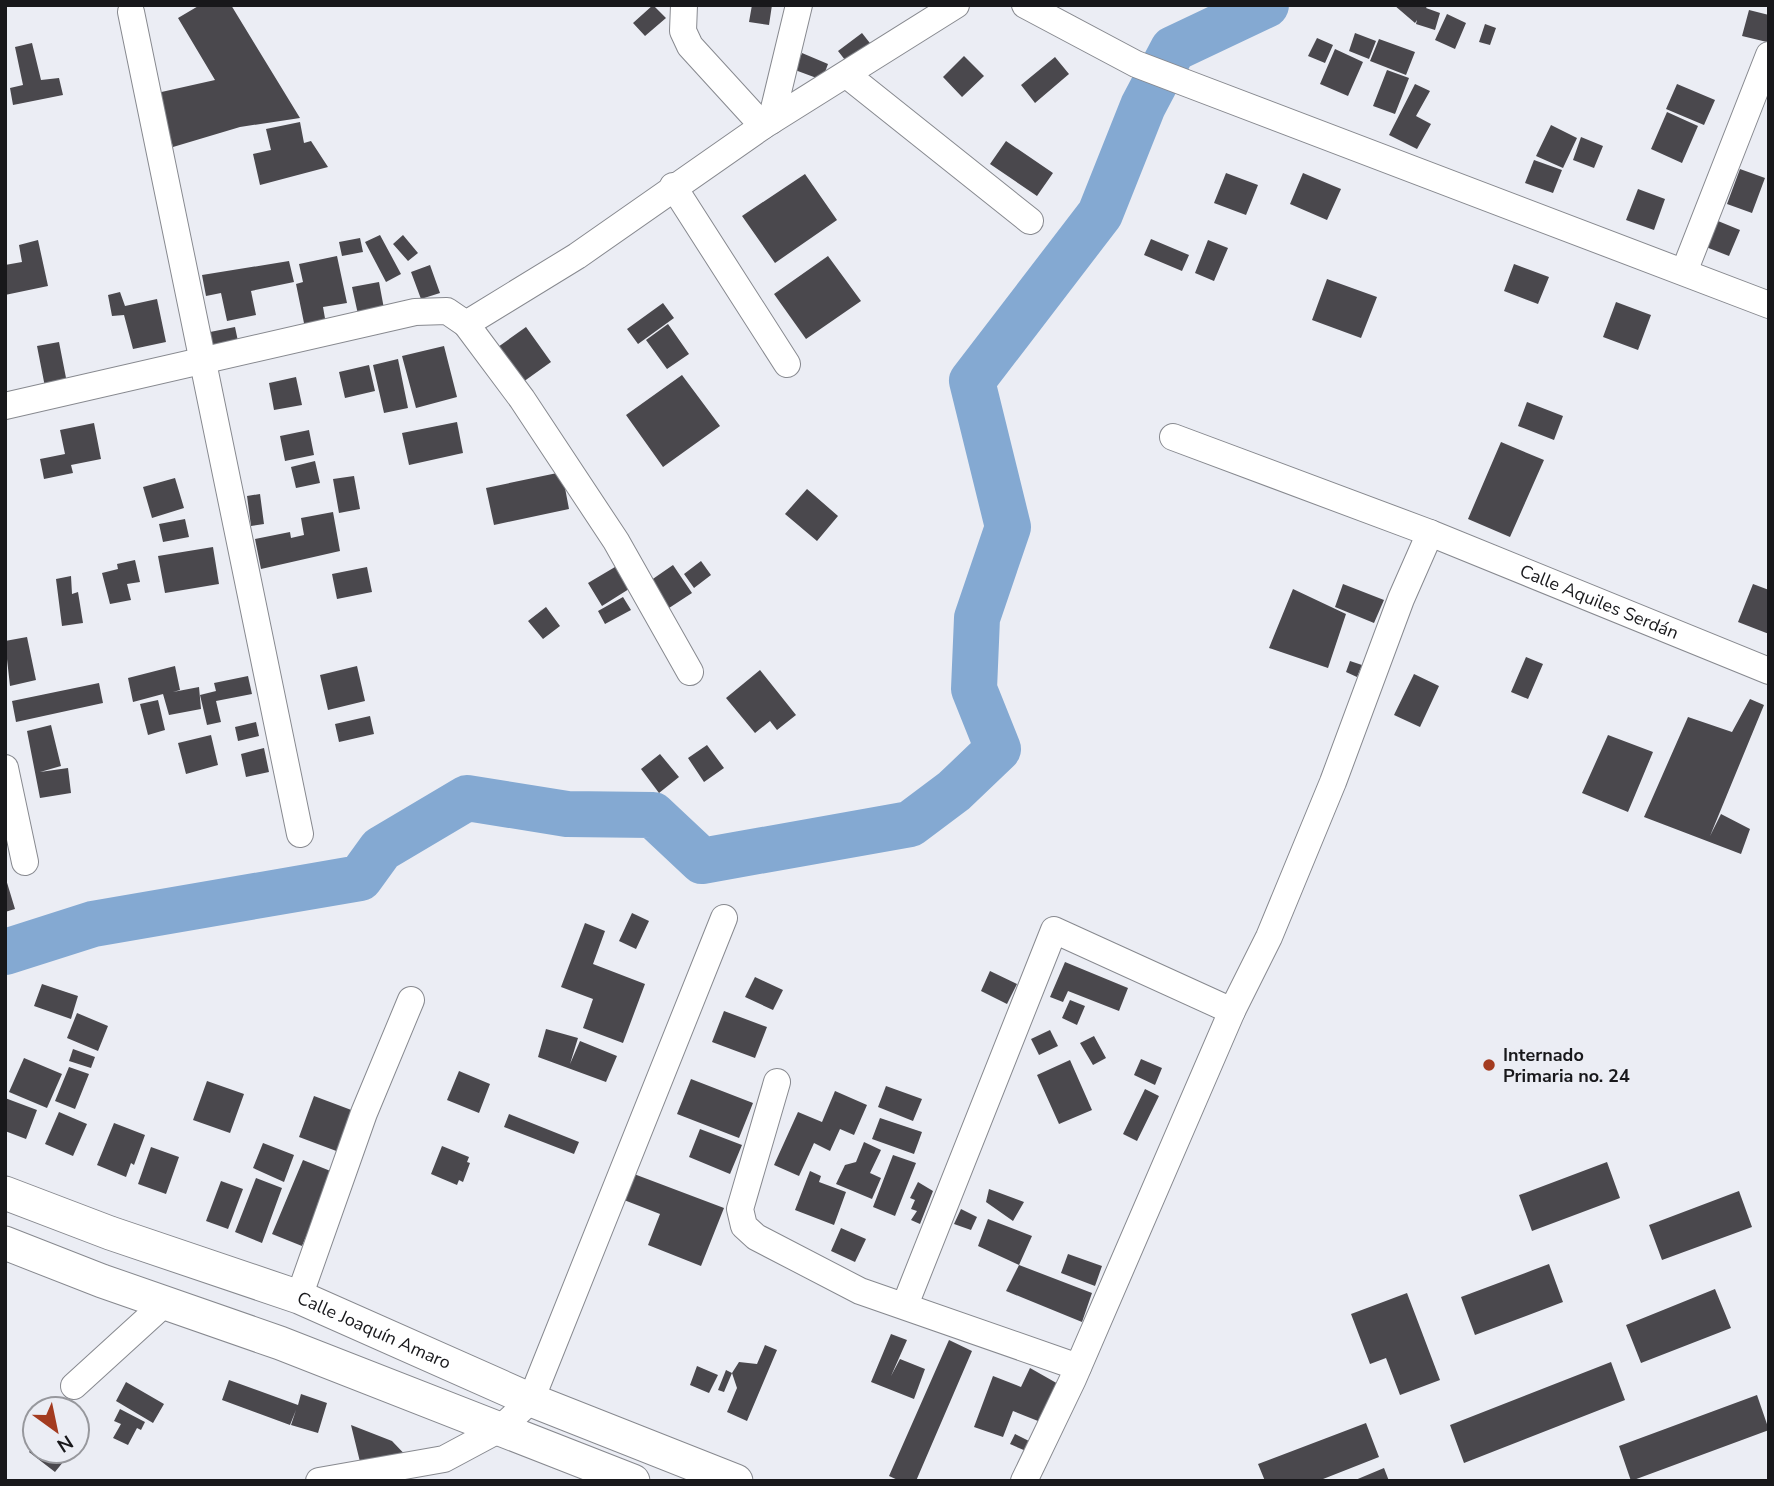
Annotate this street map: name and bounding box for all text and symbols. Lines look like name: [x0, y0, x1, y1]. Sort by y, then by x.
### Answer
street label: Calle Aquiles Serdán: [1516, 559, 1682, 645]
place label: Internado Primaria no. 24: [1503, 1043, 1630, 1088]
marker: Internado Primaria no. 24: [1481, 1057, 1497, 1073]
street label: Calle Joaquín Amaro: [293, 1286, 455, 1375]
north arrow: [21, 1395, 91, 1465]
text: N: [52, 1429, 78, 1458]

